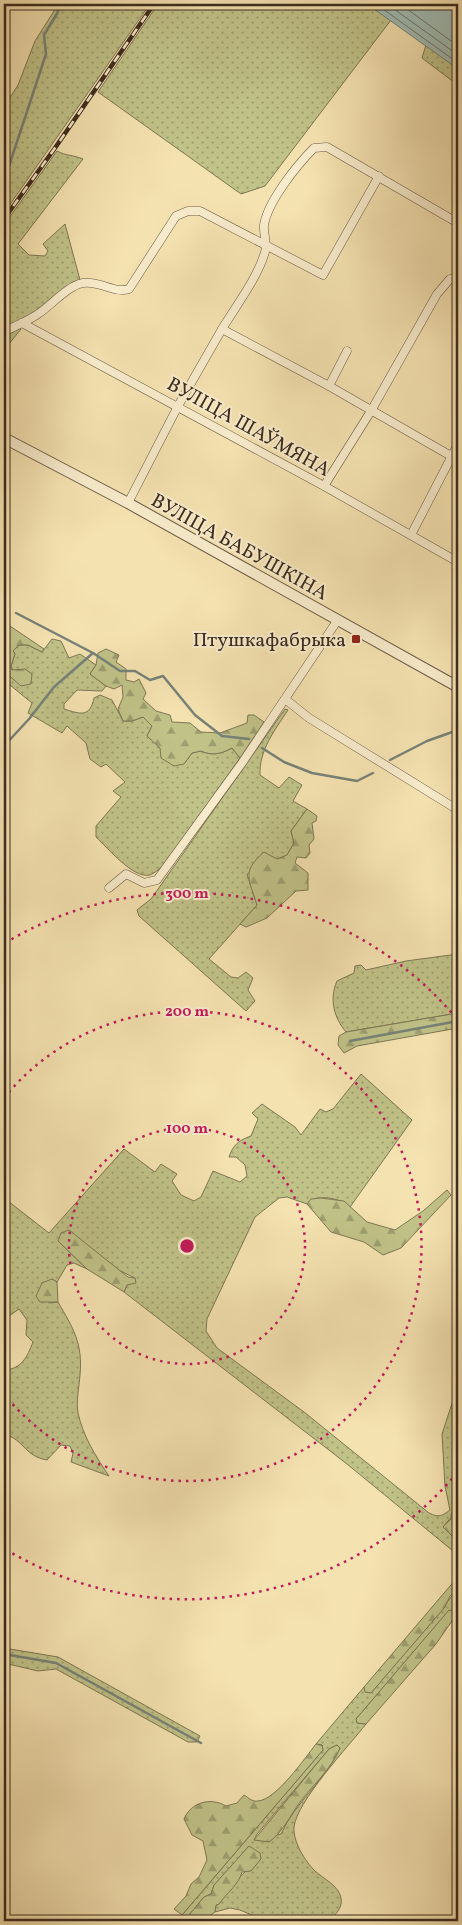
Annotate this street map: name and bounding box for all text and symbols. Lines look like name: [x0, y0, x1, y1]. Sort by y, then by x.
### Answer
street label: ВУЛІЦА ШАЎМЯНА: [161, 371, 335, 484]
street label: ВУЛІЦА БАБУШКІНА: [145, 487, 333, 608]
place label: Птушкафабрыка: [193, 627, 346, 655]
marker: Птушкафабрыка: [350, 633, 362, 645]
text: 300 m: [165, 884, 209, 905]
text: 200 m: [165, 1002, 209, 1023]
text: 100 m: [166, 1119, 209, 1140]
centre of rings: [178, 1237, 196, 1255]

